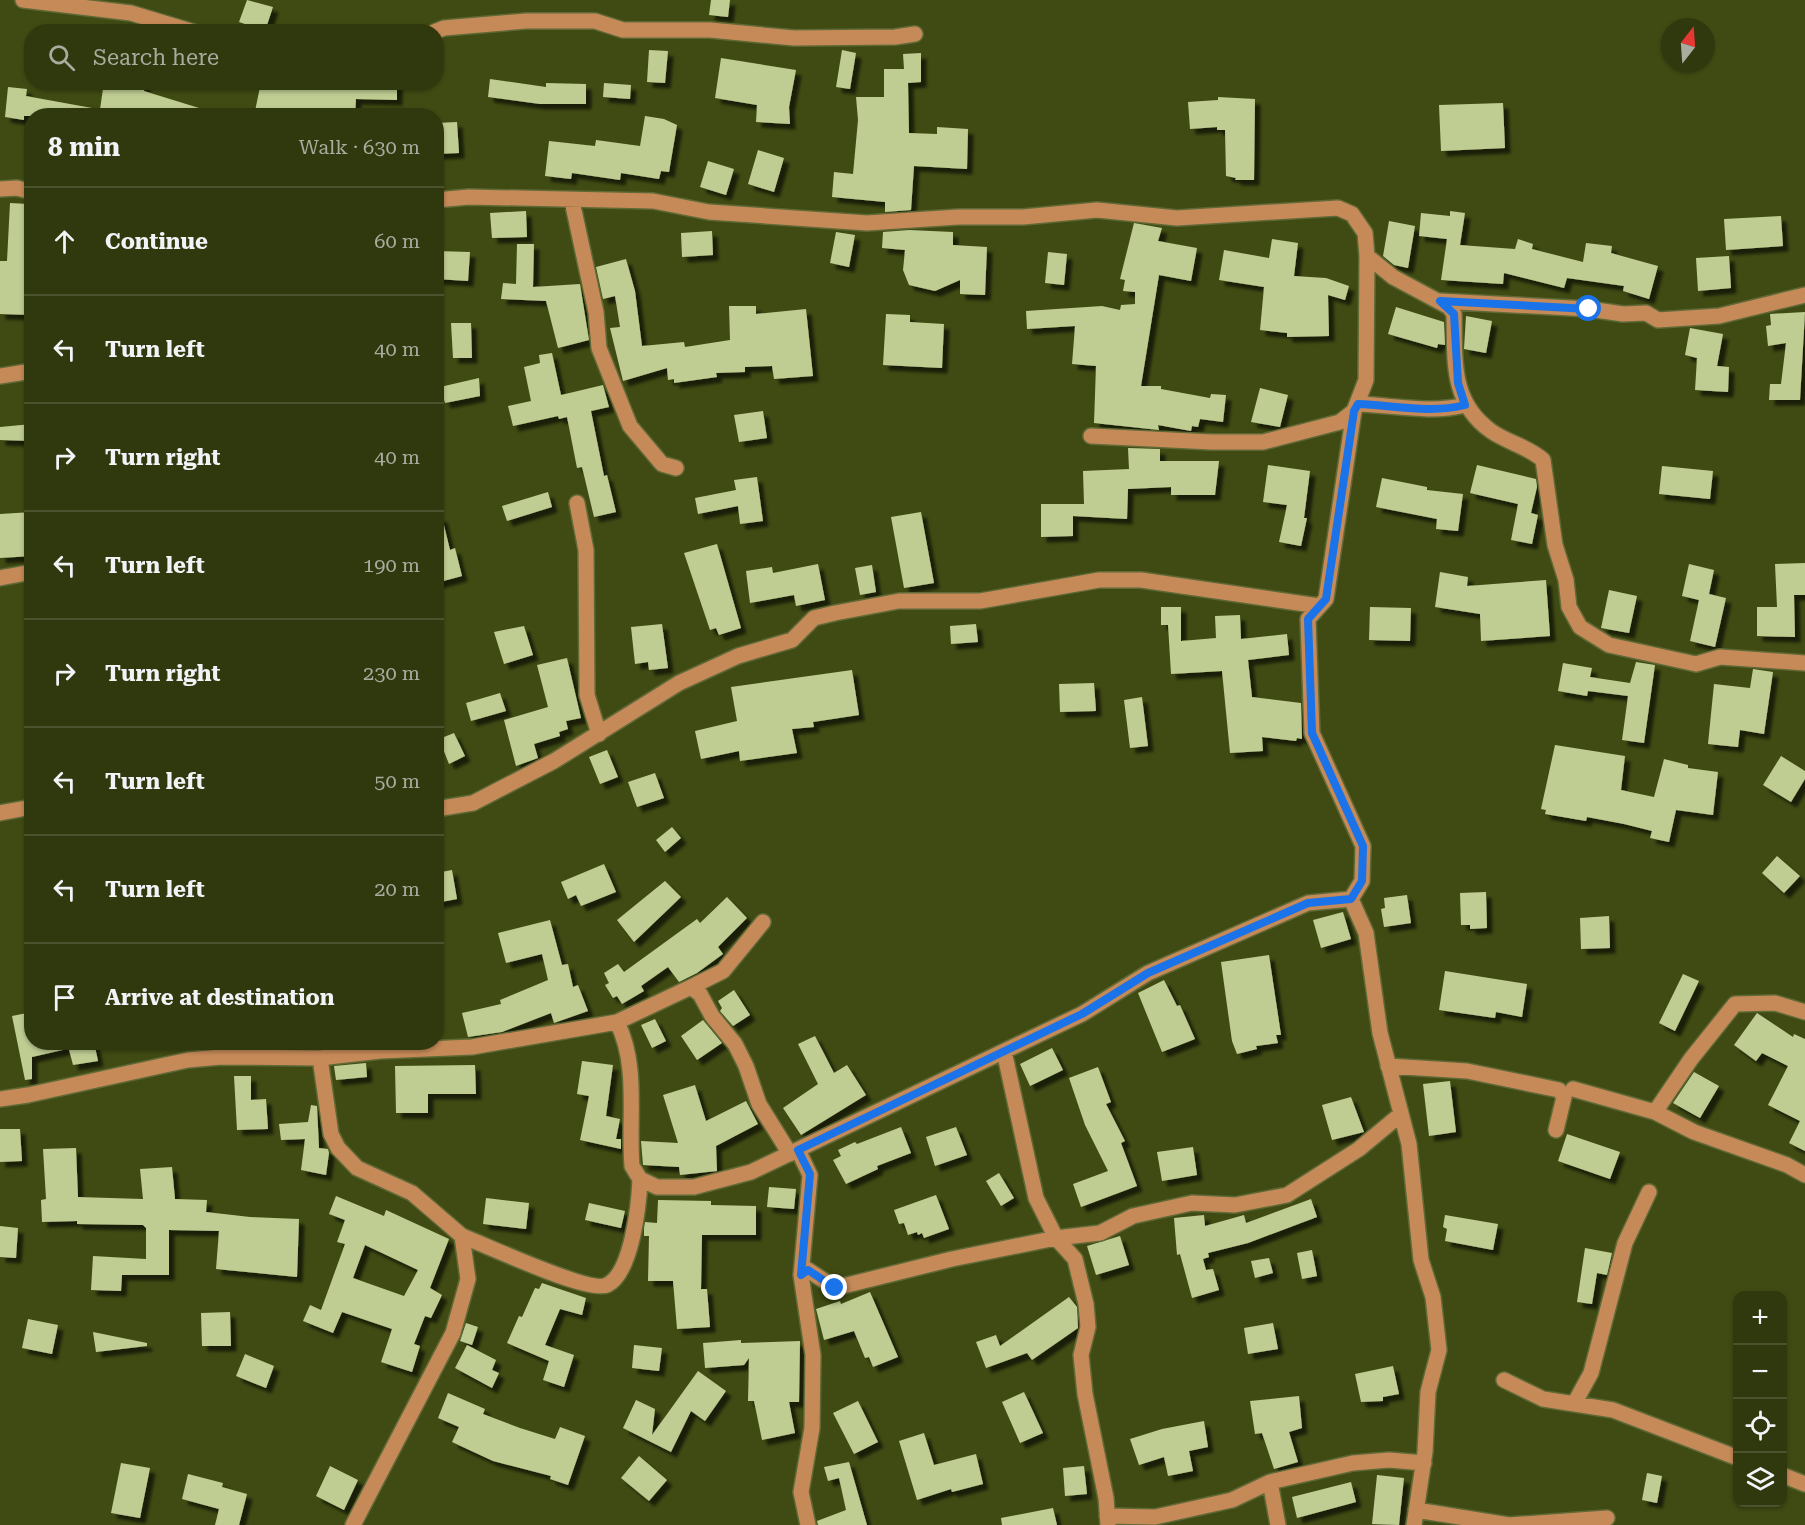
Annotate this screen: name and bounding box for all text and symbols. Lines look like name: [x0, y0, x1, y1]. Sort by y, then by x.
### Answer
north arrow: [1661, 18, 1715, 72]
search box: [24, 24, 444, 90]
icon: search: [45, 41, 78, 74]
text: Search here: [93, 45, 219, 70]
text: 8 min: [48, 132, 120, 162]
text: Walk · 630 m: [299, 135, 420, 159]
icon: ahead: [48, 225, 81, 258]
text: Continue: [105, 229, 208, 254]
text: 60 m: [374, 229, 420, 253]
route start: [1575, 295, 1601, 321]
icon: left: [48, 333, 81, 366]
text: Turn left: [105, 337, 205, 362]
text: 40 m: [374, 337, 420, 361]
icon: right: [48, 441, 81, 474]
text: Turn right: [105, 445, 220, 470]
text: 40 m: [374, 445, 420, 469]
icon: left: [48, 549, 81, 582]
text: Turn left: [105, 553, 205, 578]
text: 190 m: [363, 553, 420, 577]
icon: right: [48, 657, 81, 690]
text: Turn right: [105, 661, 220, 686]
text: 230 m: [363, 661, 420, 685]
icon: left: [48, 765, 81, 798]
text: Turn left: [105, 769, 205, 794]
text: 50 m: [374, 769, 420, 793]
icon: left: [48, 873, 81, 906]
text: Turn left: [105, 877, 205, 902]
text: 20 m: [374, 877, 420, 901]
icon: arrive: [48, 981, 81, 1014]
text: Arrive at destination: [105, 985, 334, 1010]
route end: [821, 1274, 847, 1300]
map controls: [1733, 1291, 1787, 1507]
button: +: [1733, 1291, 1787, 1345]
button: −: [1733, 1345, 1787, 1399]
button: locate: [1733, 1399, 1787, 1453]
button: layers: [1733, 1453, 1787, 1507]

